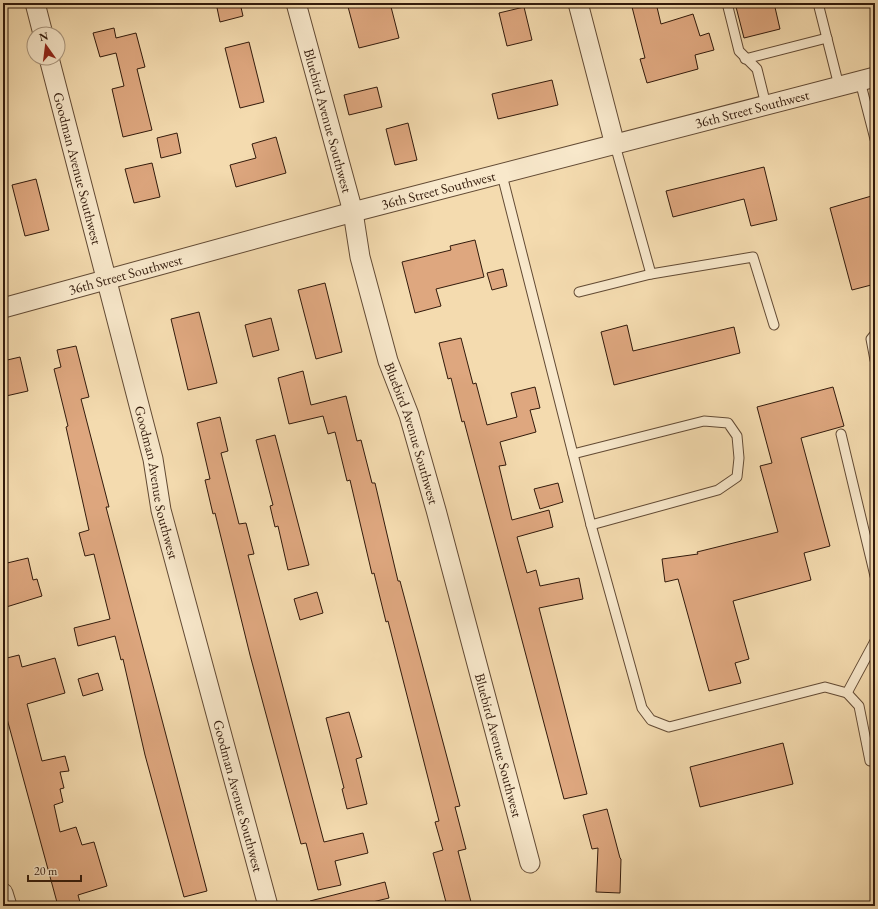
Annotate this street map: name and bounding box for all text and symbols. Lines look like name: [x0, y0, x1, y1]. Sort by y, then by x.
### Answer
north arrow: [26, 26, 66, 66]
text: N: [38, 28, 50, 44]
street label: Bluebird Avenue Southwest: [300, 47, 356, 195]
street label: 36th Street Southwest: [693, 85, 812, 132]
street label: Goodman Avenue Southwest: [49, 90, 106, 247]
street label: 36th Street Southwest: [379, 166, 498, 213]
street label: 36th Street Southwest: [67, 250, 185, 299]
street label: Bluebird Avenue Southwest: [380, 359, 443, 507]
street label: Goodman Avenue Southwest: [131, 404, 183, 562]
street label: Bluebird Avenue Southwest: [471, 671, 527, 820]
street label: Goodman Avenue Southwest: [209, 718, 268, 874]
scale bar: [28, 857, 81, 883]
text: 20 m: [34, 863, 58, 879]

